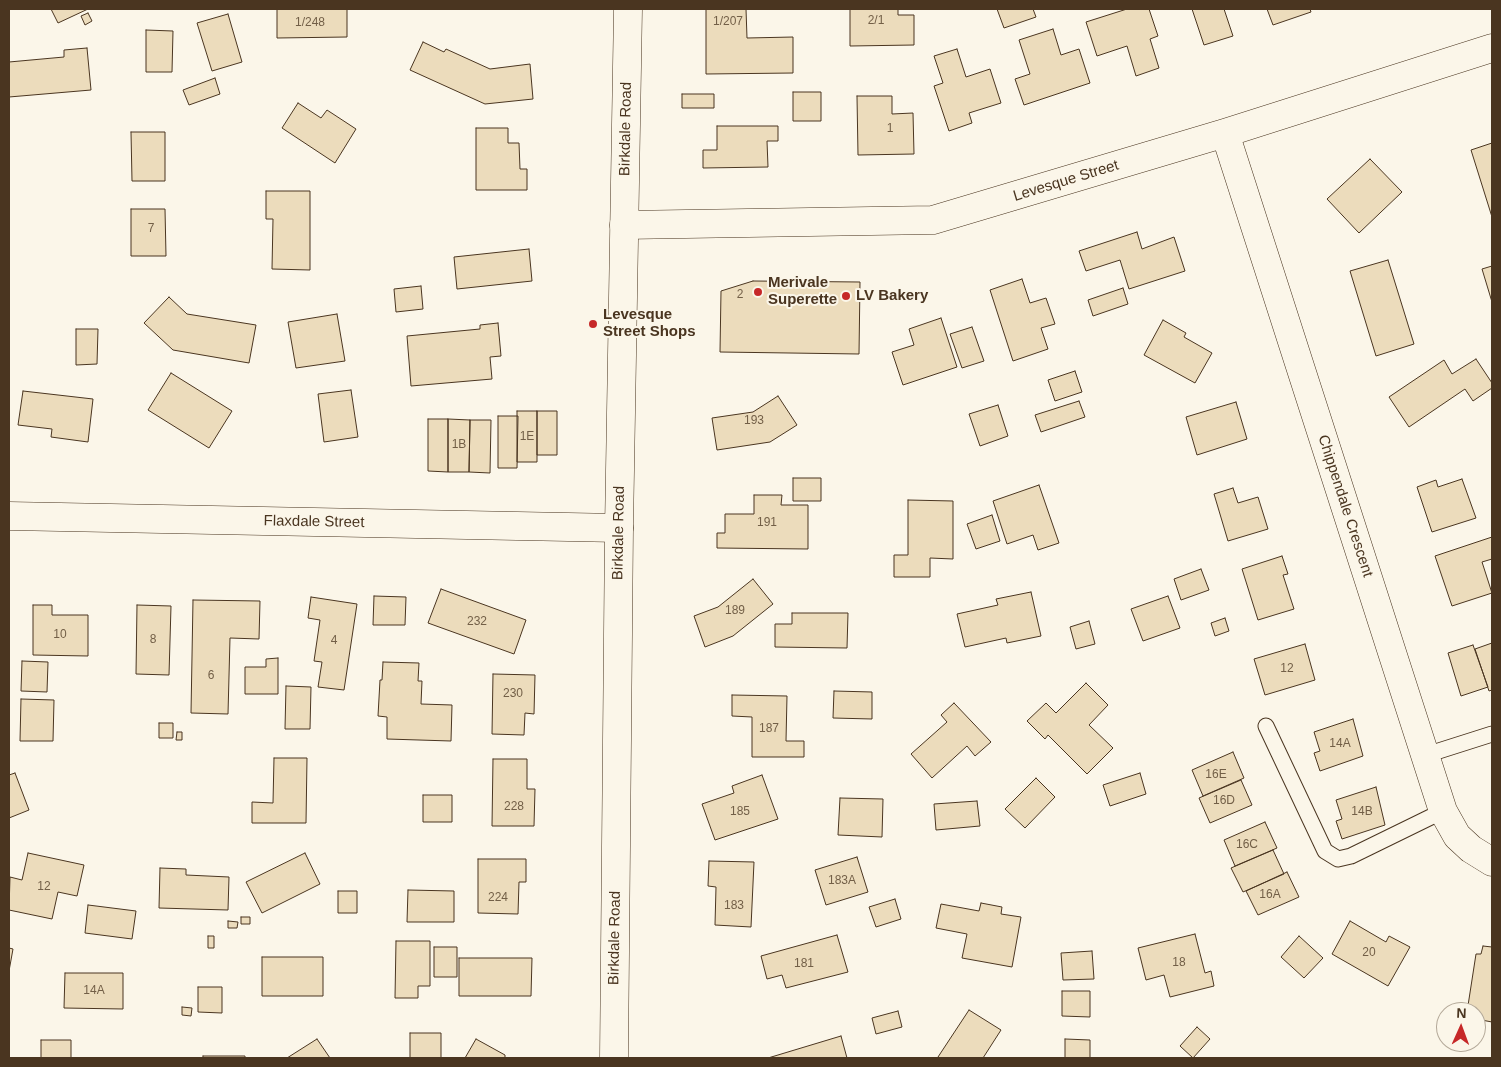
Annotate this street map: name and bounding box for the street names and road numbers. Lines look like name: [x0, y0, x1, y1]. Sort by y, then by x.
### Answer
street label: Birkdale Road: [616, 82, 636, 176]
street label: Levesque Street: [1011, 156, 1121, 206]
street label: Chippendale Crescent: [1314, 433, 1376, 579]
street label: Birkdale Road: [609, 486, 629, 580]
street label: Flaxdale Street: [263, 512, 365, 532]
street label: Birkdale Road: [605, 891, 625, 985]

